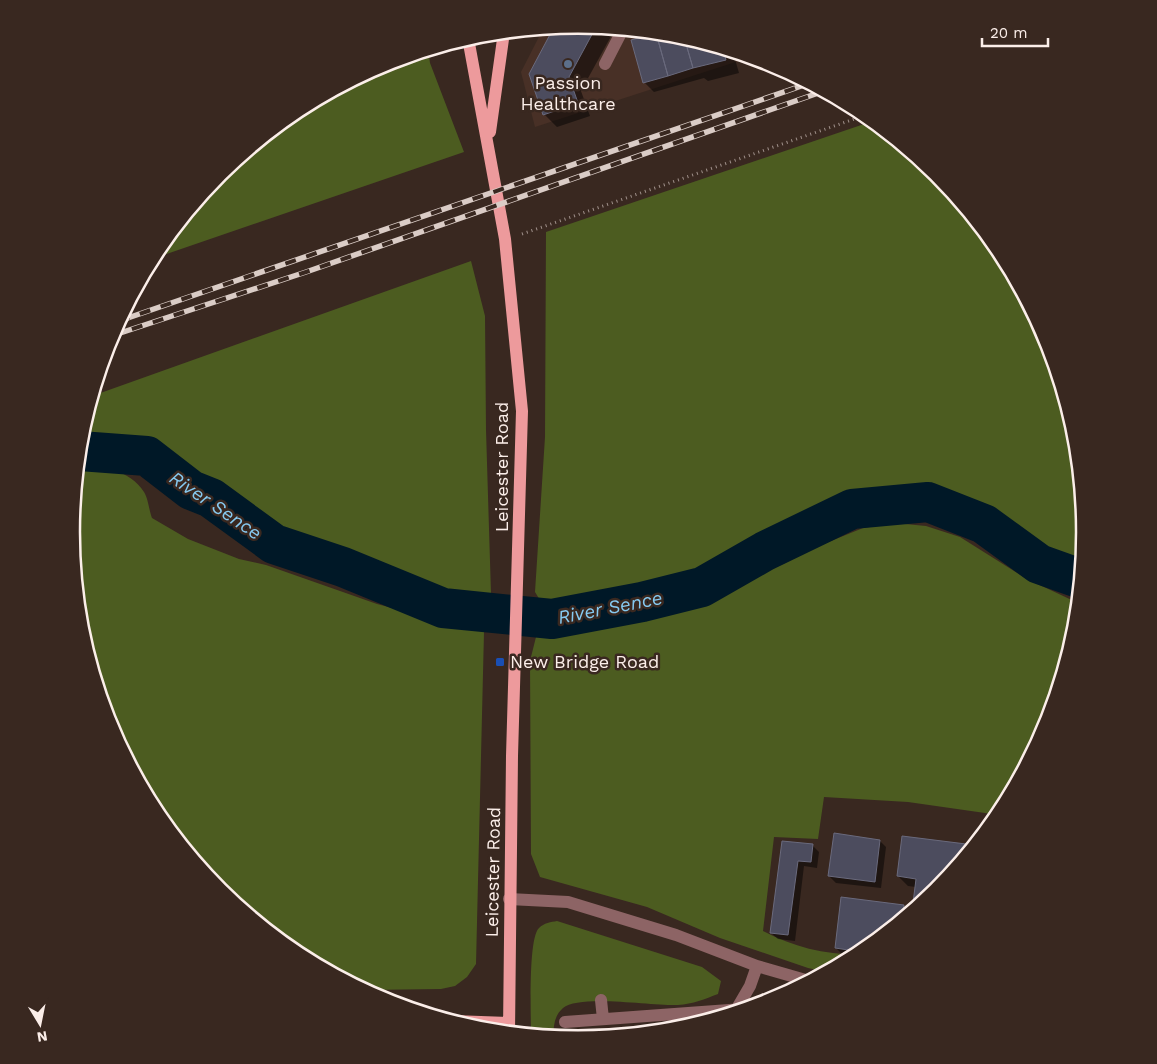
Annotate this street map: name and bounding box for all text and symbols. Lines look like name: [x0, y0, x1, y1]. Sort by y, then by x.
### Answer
scale bar: [982, 15, 1048, 47]
text: 20 m: [990, 24, 1028, 42]
marker: Passion Healthcare: [562, 58, 574, 70]
place label: Passion Healthcare: [520, 72, 616, 114]
street label: Leicester Road: [491, 402, 512, 532]
water label: River Sence: [165, 466, 266, 545]
water label: River Sence: [556, 586, 664, 629]
place label: New Bridge Road: [510, 651, 659, 672]
marker: New Bridge Road: [494, 656, 506, 668]
street label: Leicester Road: [481, 807, 504, 937]
north arrow: [15, 999, 65, 1049]
text: N: [36, 1028, 49, 1046]

